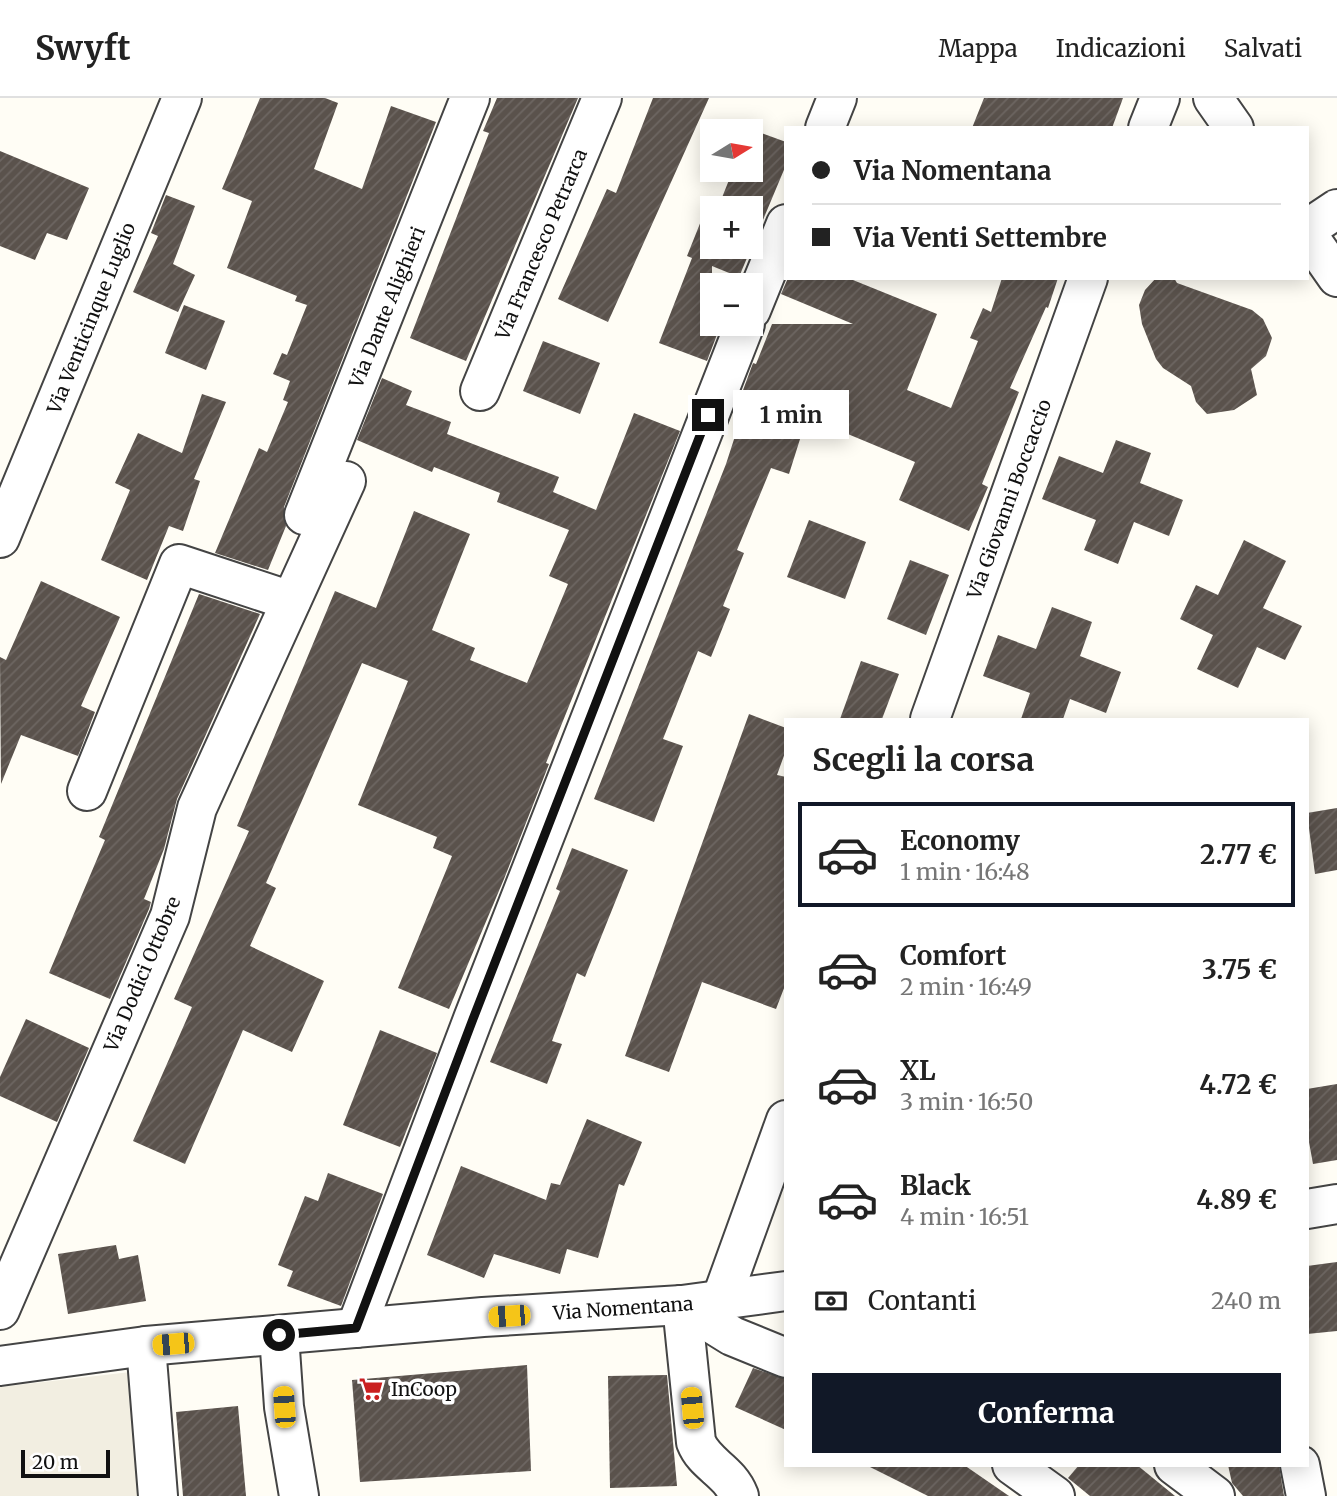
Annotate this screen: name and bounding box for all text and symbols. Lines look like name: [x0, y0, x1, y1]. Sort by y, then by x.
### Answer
text: Swyft: [35, 28, 130, 69]
text: Mappa: [939, 33, 1018, 64]
text: Indicazioni: [1056, 33, 1186, 64]
text: Salvati: [1224, 33, 1302, 64]
north arrow: [700, 119, 763, 182]
map controls: [700, 119, 763, 336]
street label: Via Francesco Petrarca: [489, 145, 592, 344]
text: Via Nomentana: [854, 154, 1052, 187]
button: +: [700, 196, 763, 259]
street label: Via Venticinque Luglio: [41, 219, 140, 418]
text: Via Venti Settembre: [854, 221, 1107, 254]
street label: Via Dante Alighieri: [343, 223, 430, 392]
button: −: [700, 273, 763, 336]
callout: 1 min: [732, 390, 848, 440]
street label: Via Giovanni Boccaccio: [961, 396, 1056, 603]
route end: [692, 399, 724, 431]
text: 1 min: [760, 400, 822, 429]
text: Scegli la corsa: [812, 740, 1034, 780]
icon: car: [816, 823, 879, 886]
text: Economy: [900, 824, 1020, 857]
text: 2.77 €: [1200, 838, 1277, 871]
text: 1 min · 16:48: [900, 857, 1030, 886]
street label: Via Dodici Ottobre: [98, 893, 186, 1056]
icon: car: [816, 938, 879, 1001]
text: Comfort: [900, 939, 1006, 972]
text: 3.75 €: [1202, 953, 1277, 986]
text: 2 min · 16:49: [900, 972, 1032, 1001]
icon: car: [816, 1053, 879, 1116]
text: XL: [900, 1054, 936, 1087]
text: 4.72 €: [1199, 1068, 1277, 1101]
text: 3 min · 16:50: [900, 1087, 1033, 1116]
icon: car: [816, 1168, 879, 1231]
text: Black: [900, 1169, 971, 1202]
text: 4.89 €: [1196, 1183, 1277, 1216]
text: 4 min · 16:51: [900, 1202, 1029, 1231]
icon: cash: [812, 1282, 850, 1320]
text: Contanti: [868, 1284, 976, 1317]
text: 240 m: [1211, 1286, 1281, 1315]
street label: Via Nomentana: [551, 1291, 694, 1325]
car: [488, 1304, 531, 1328]
route start: [263, 1319, 295, 1351]
car: [152, 1332, 195, 1356]
button: Conferma: [812, 1373, 1281, 1453]
supermarket icon: InCoop: [357, 1375, 385, 1403]
place label: InCoop: [391, 1377, 457, 1401]
car: [273, 1385, 296, 1429]
car: [680, 1386, 705, 1430]
scale bar: [21, 1447, 110, 1479]
text: 20 m: [32, 1450, 79, 1474]

